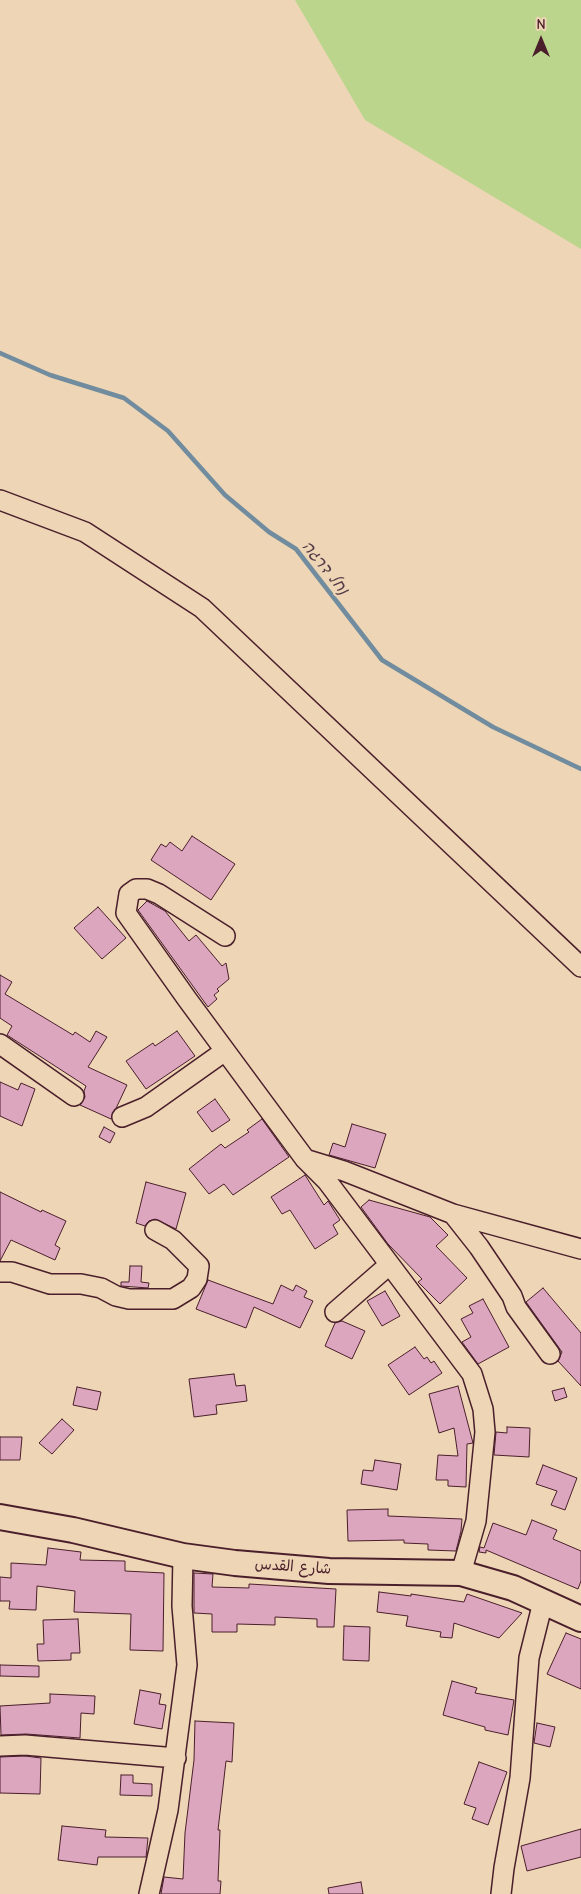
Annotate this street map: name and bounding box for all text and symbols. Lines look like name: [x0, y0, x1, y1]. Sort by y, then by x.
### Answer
north arrow: [516, 15, 566, 65]
text: N: [536, 16, 546, 33]
water label: נחל דרגה: [297, 537, 353, 599]
street label: شارع القدس: [254, 1555, 332, 1579]

